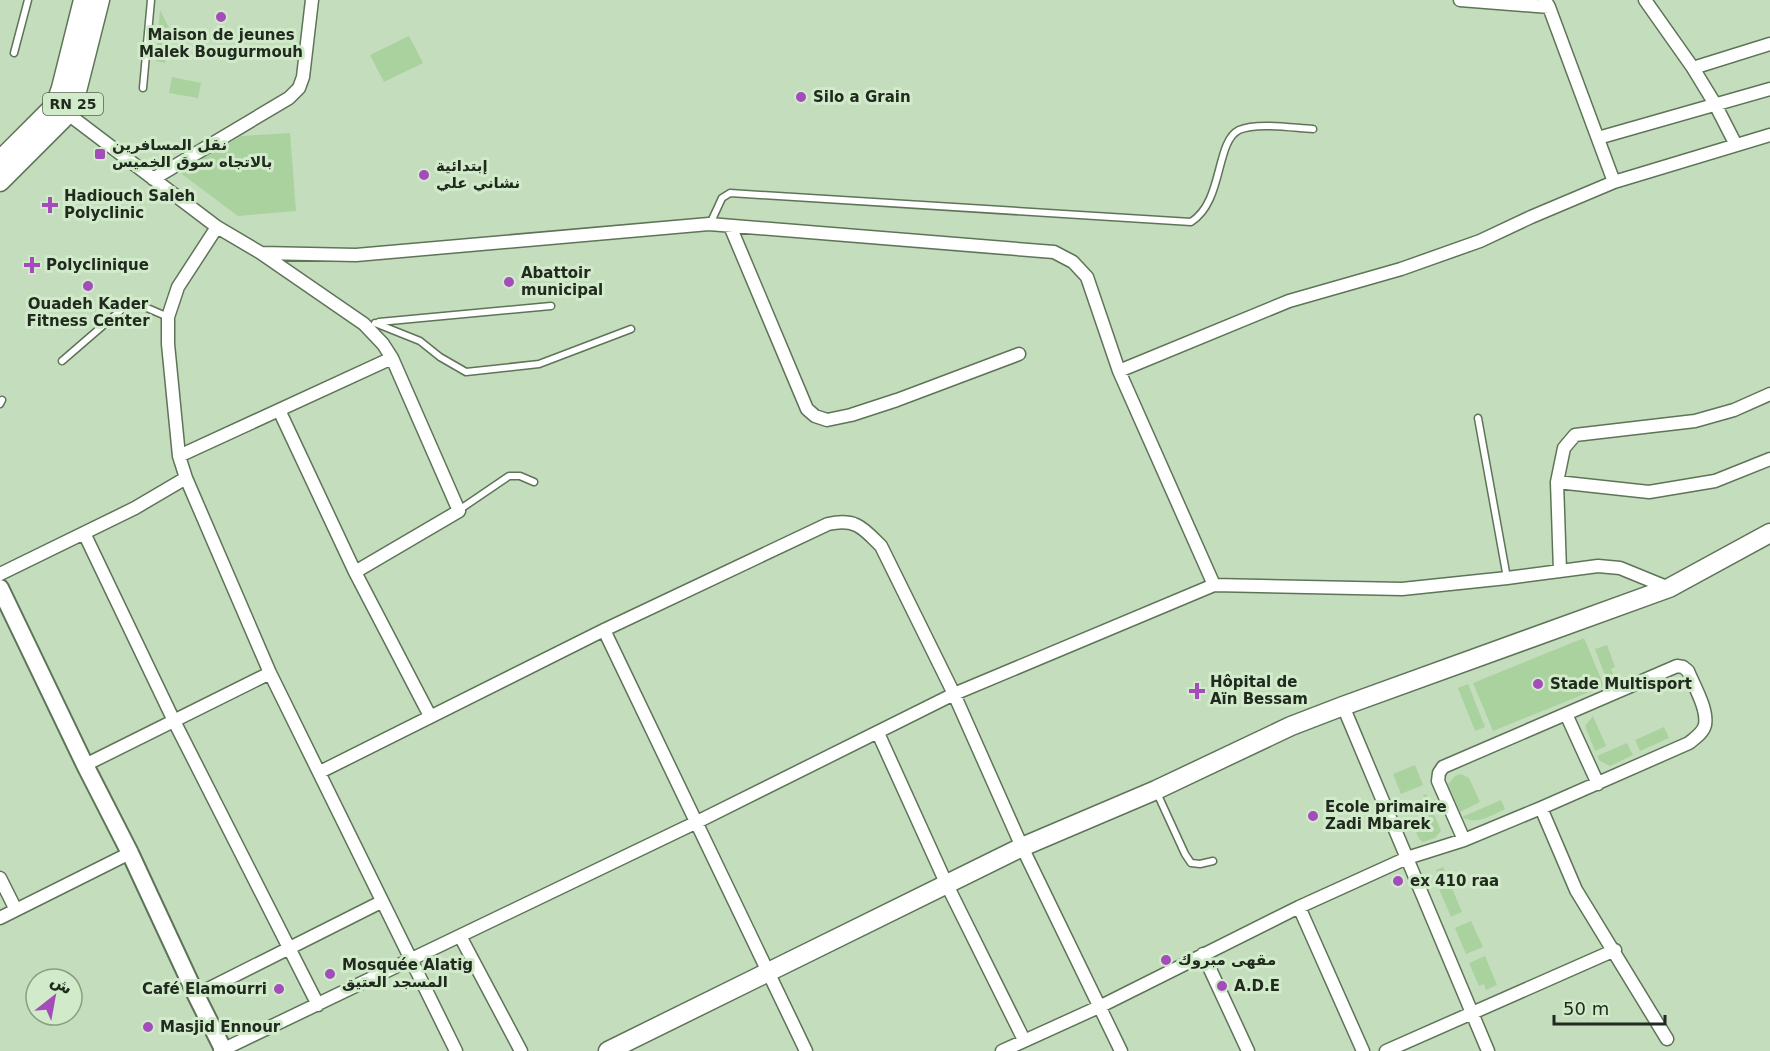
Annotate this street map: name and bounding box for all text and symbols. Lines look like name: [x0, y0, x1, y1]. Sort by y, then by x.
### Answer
marker: Maison de jeunes Malek Bougurmouh: [214, 10, 228, 24]
place label: Maison de jeunes Malek Bougurmouh: [139, 26, 303, 61]
place label: Silo a Grain: [813, 88, 911, 106]
marker: Silo a Grain: [794, 90, 808, 104]
road number: RN 25: [43, 93, 103, 115]
place label: نقل المسافرين بالاتجاه سوق الخميس: [112, 136, 272, 171]
marker: نقل المسافرين بالاتجاه سوق الخميس: [93, 147, 107, 161]
place label: إبتدائية نشاني علي: [436, 157, 520, 192]
marker: إبتدائية نشاني علي: [417, 168, 431, 182]
place label: Hadiouch Saleh Polyclinic: [64, 187, 195, 222]
marker: Hadiouch Saleh Polyclinic: [41, 196, 59, 214]
marker: Polyclinique: [23, 256, 41, 274]
place label: Polyclinique: [46, 256, 149, 274]
place label: Abattoir municipal: [521, 264, 603, 299]
marker: Abattoir municipal: [502, 275, 516, 289]
marker: Ouadeh Kader Fitness Center: [81, 279, 95, 293]
place label: Ouadeh Kader Fitness Center: [26, 295, 150, 330]
place label: Hôpital de Aïn Bessam: [1210, 673, 1308, 708]
place label: Stade Multisport: [1550, 675, 1692, 693]
marker: Stade Multisport: [1531, 677, 1545, 691]
marker: Hôpital de Aïn Bessam: [1188, 682, 1206, 700]
place label: Ecole primaire Zadi Mbarek: [1325, 798, 1447, 833]
marker: Ecole primaire Zadi Mbarek: [1306, 809, 1320, 823]
place label: ex 410 raa: [1410, 872, 1499, 890]
marker: ex 410 raa: [1391, 874, 1405, 888]
place label: مقهى مبروك: [1178, 951, 1276, 969]
marker: مقهى مبروك: [1159, 953, 1173, 967]
place label: Mosquée Alatig المسجد العتيق: [342, 956, 473, 991]
north arrow: [24, 967, 84, 1027]
marker: Mosquée Alatig المسجد العتيق: [323, 967, 337, 981]
text: ش: [47, 971, 76, 998]
place label: A.D.E: [1234, 977, 1280, 995]
marker: A.D.E: [1215, 979, 1229, 993]
place label: Café Elamourri: [142, 980, 267, 998]
marker: Café Elamourri: [272, 982, 286, 996]
scale bar: [1554, 988, 1665, 1026]
text: 50 m: [1563, 998, 1609, 1019]
place label: Masjid Ennour: [160, 1018, 281, 1036]
marker: Masjid Ennour: [141, 1020, 155, 1034]

